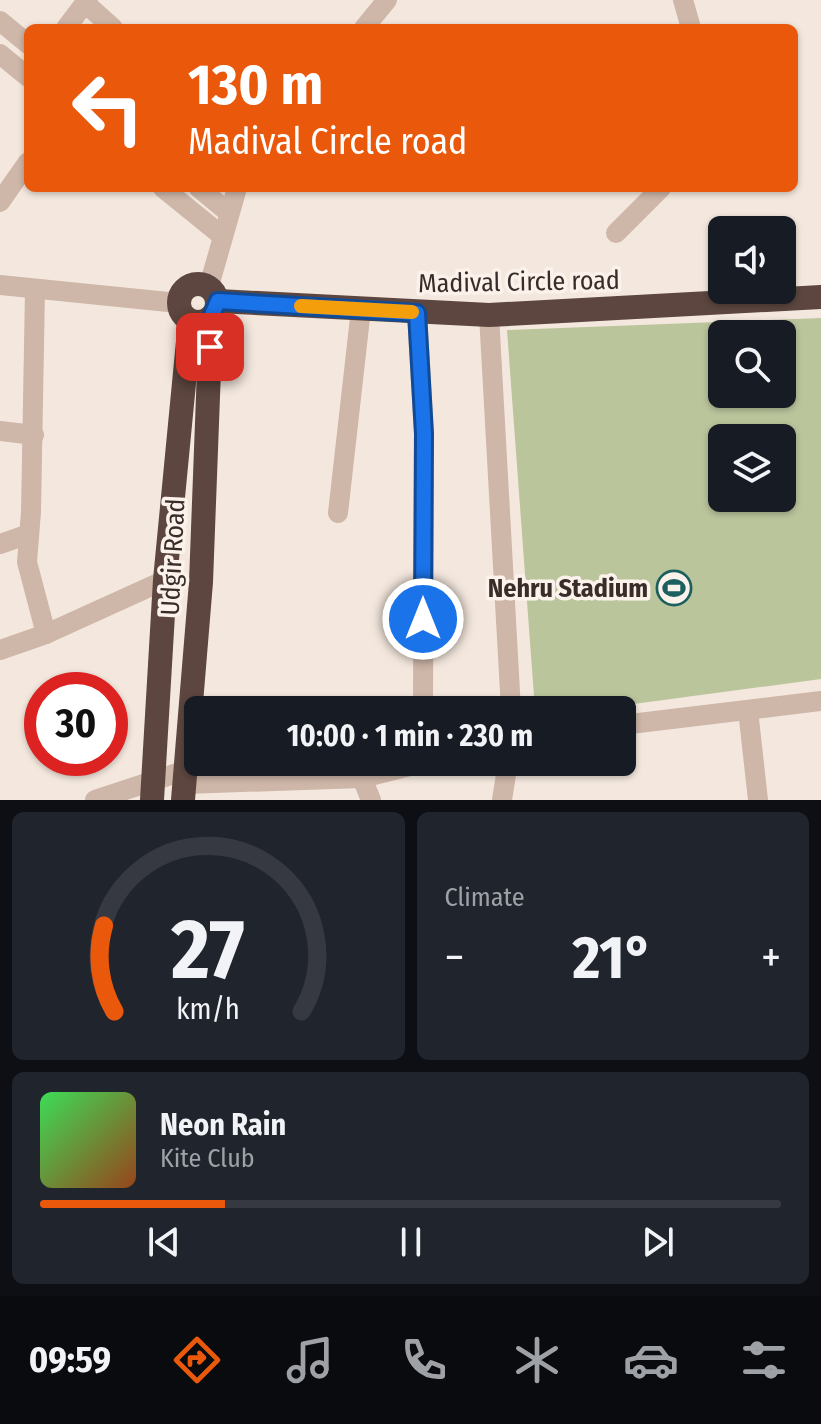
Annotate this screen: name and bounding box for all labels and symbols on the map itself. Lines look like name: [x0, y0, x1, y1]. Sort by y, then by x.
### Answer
street label: Madival Circle road: [418, 265, 620, 299]
pin: [176, 313, 244, 381]
street label: Udgir Road: [154, 498, 192, 616]
sports icon: Nehru Stadium: [655, 569, 693, 607]
place label: Nehru Stadium: [488, 573, 648, 604]
position arrow: [381, 577, 465, 661]
speed limit sign: 30: [24, 672, 128, 776]

